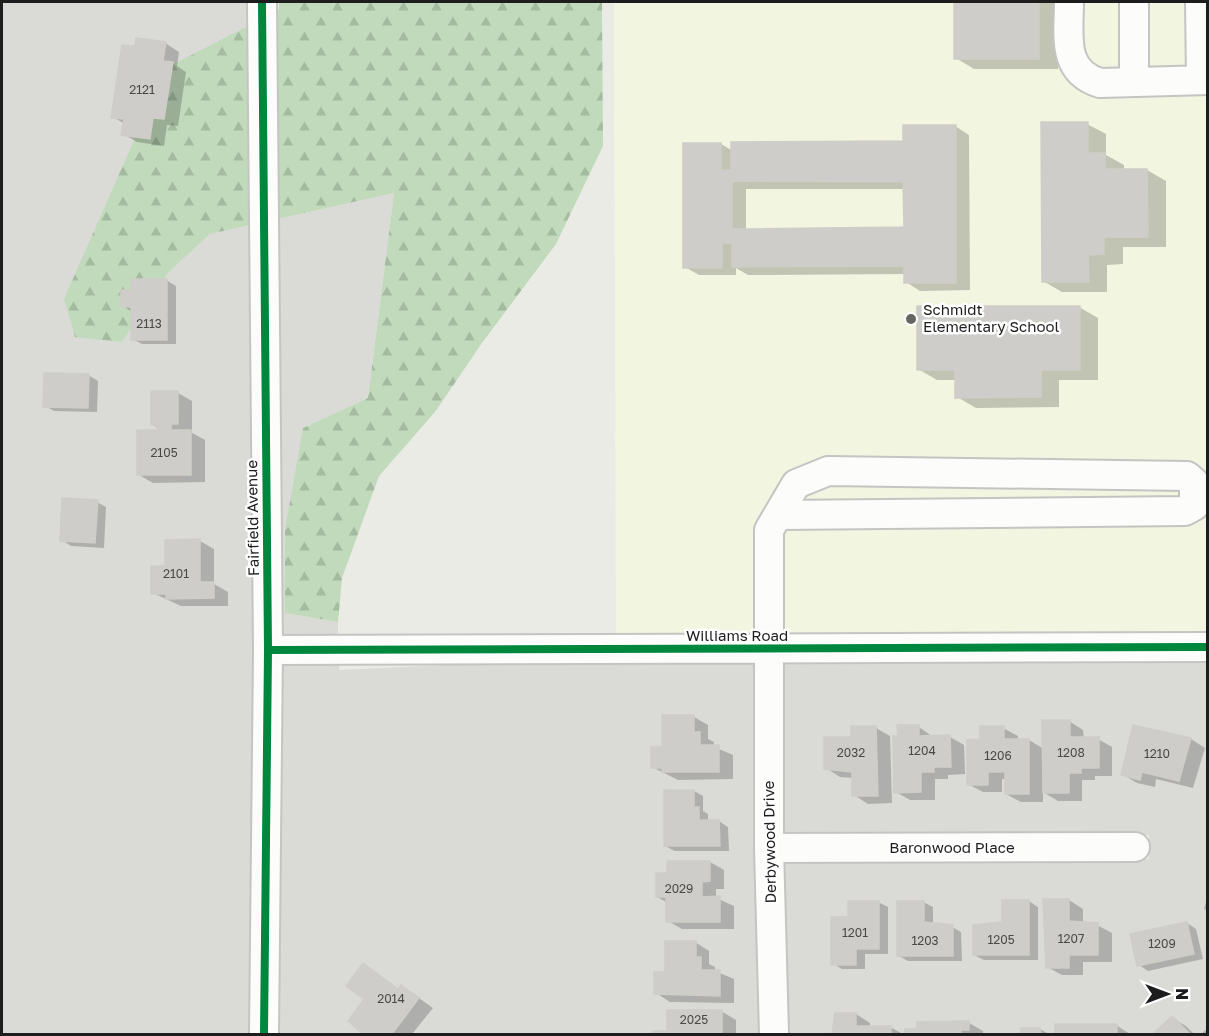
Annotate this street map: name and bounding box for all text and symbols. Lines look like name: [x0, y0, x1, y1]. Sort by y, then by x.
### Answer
house number: 2121: [129, 82, 155, 97]
place label: Schmidt Elementary School: [923, 300, 1059, 335]
marker: Schmidt Elementary School: [904, 312, 918, 326]
house number: 2113: [136, 316, 162, 331]
house number: 2105: [150, 445, 178, 460]
street label: Fairfield Avenue: [242, 460, 262, 576]
house number: 2101: [163, 566, 189, 581]
street label: Williams Road: [686, 626, 788, 644]
house number: 1204: [908, 743, 936, 758]
house number: 2032: [837, 745, 865, 760]
house number: 1208: [1057, 745, 1085, 760]
house number: 1210: [1144, 746, 1170, 761]
house number: 1206: [984, 748, 1012, 763]
street label: Derbywood Drive: [759, 780, 779, 904]
street label: Baronwood Place: [889, 838, 1015, 856]
house number: 2029: [665, 881, 693, 896]
house number: 1201: [842, 925, 868, 940]
house number: 1207: [1058, 931, 1084, 946]
house number: 1205: [987, 932, 1015, 947]
house number: 1203: [911, 933, 939, 948]
house number: 1209: [1148, 936, 1176, 951]
north arrow: [1137, 964, 1197, 1024]
text: N: [1172, 988, 1192, 1000]
house number: 2014: [377, 991, 405, 1006]
house number: 2025: [680, 1012, 708, 1027]

